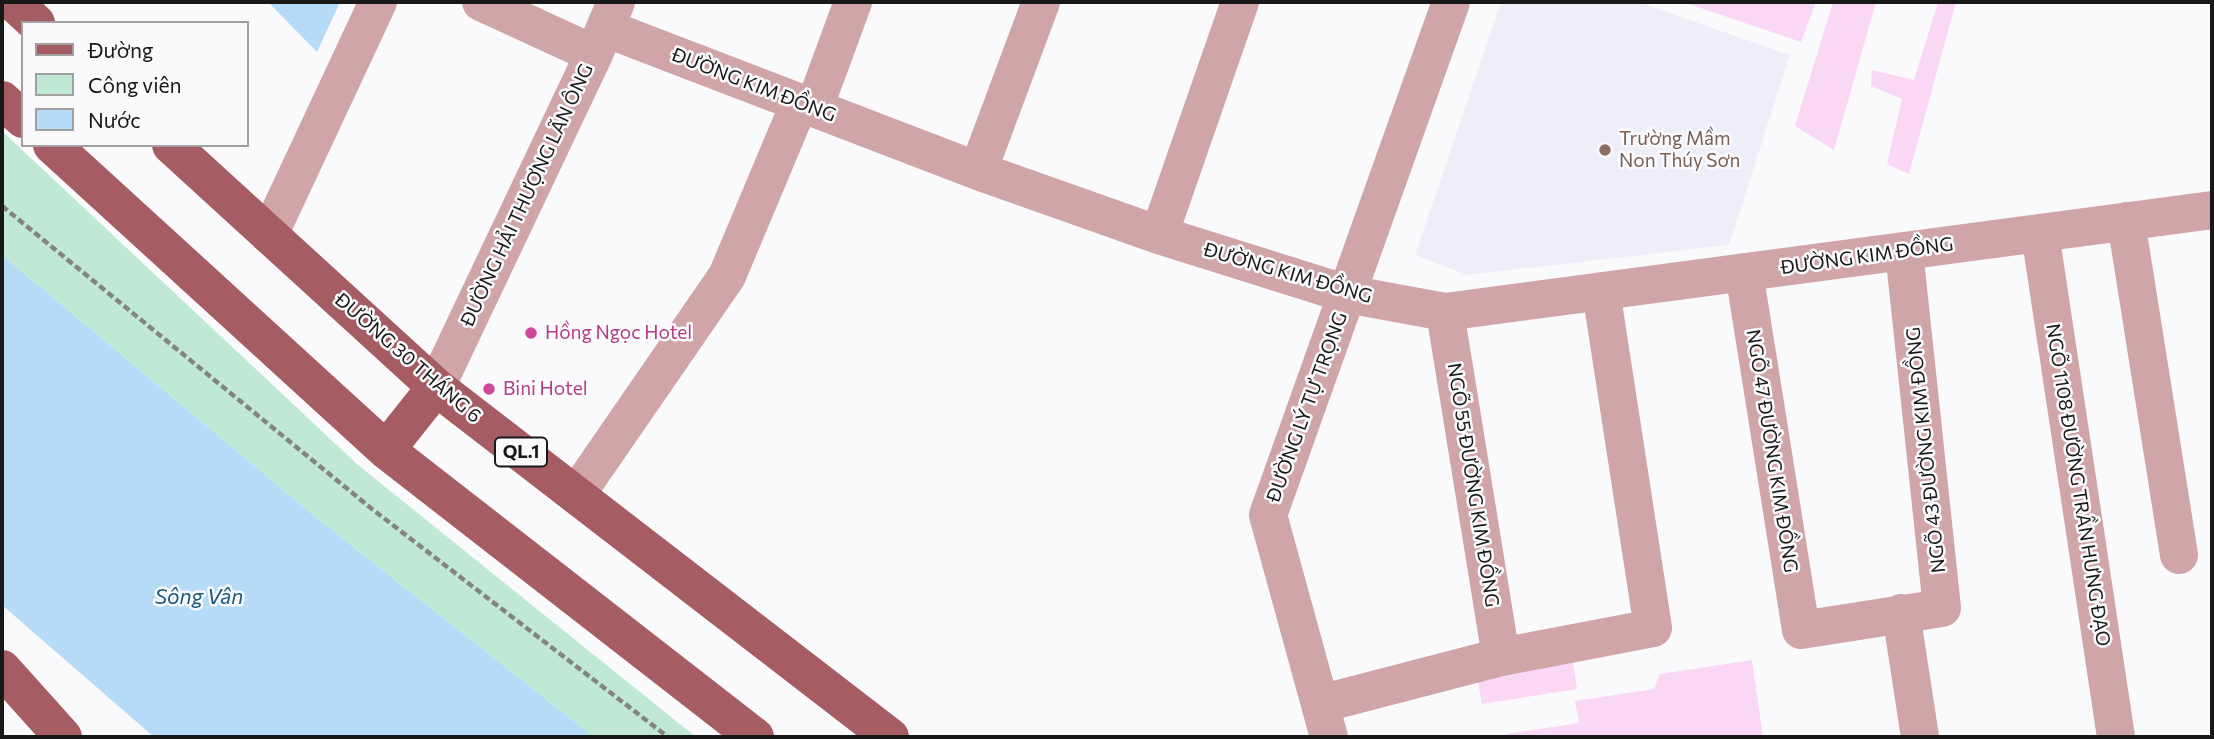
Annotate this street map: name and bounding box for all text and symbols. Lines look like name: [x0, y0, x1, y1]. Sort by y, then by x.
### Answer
legend: [21, 21, 248, 147]
text: Đường: [88, 37, 153, 62]
street label: ĐƯỜNG KIM ĐỒNG: [669, 43, 839, 127]
street label: ĐƯỜNG HẢI THƯỢNG LÃN ÔNG: [456, 60, 598, 330]
text: Công viên: [88, 72, 182, 97]
text: Nước: [88, 107, 141, 132]
place label: Trường Mầm Non Thúy Sơn: [1619, 128, 1740, 172]
marker: Trường Mầm Non Thúy Sơn: [1597, 142, 1613, 158]
street label: ĐƯỜNG KIM ĐỒNG: [1779, 233, 1955, 279]
street label: ĐƯỜNG KIM ĐỒNG: [1201, 238, 1375, 308]
street label: ĐƯỜNG 30 THÁNG 6: [330, 288, 486, 428]
street label: ĐƯỜNG LÝ TỰ TRỌNG: [1262, 309, 1352, 505]
place label: Hồng Ngọc Hotel: [545, 322, 692, 344]
street label: NGÕ 1108 ĐƯỜNG TRẦN HƯNG ĐẠO: [2041, 322, 2115, 648]
marker: Hồng Ngọc Hotel: [523, 325, 539, 341]
street label: NGÕ 43 ĐƯỜNG KIM ĐỒNG: [1902, 326, 1950, 574]
street label: NGÕ 47 ĐƯỜNG KIM ĐỒNG: [1741, 328, 1803, 574]
street label: NGÕ 55 ĐƯỜNG KIM ĐỒNG: [1442, 361, 1504, 609]
place label: Bini Hotel: [503, 378, 588, 400]
marker: Bini Hotel: [481, 381, 497, 397]
road number: QL.1: [495, 438, 547, 466]
water label: Sông Vân: [155, 584, 243, 610]

